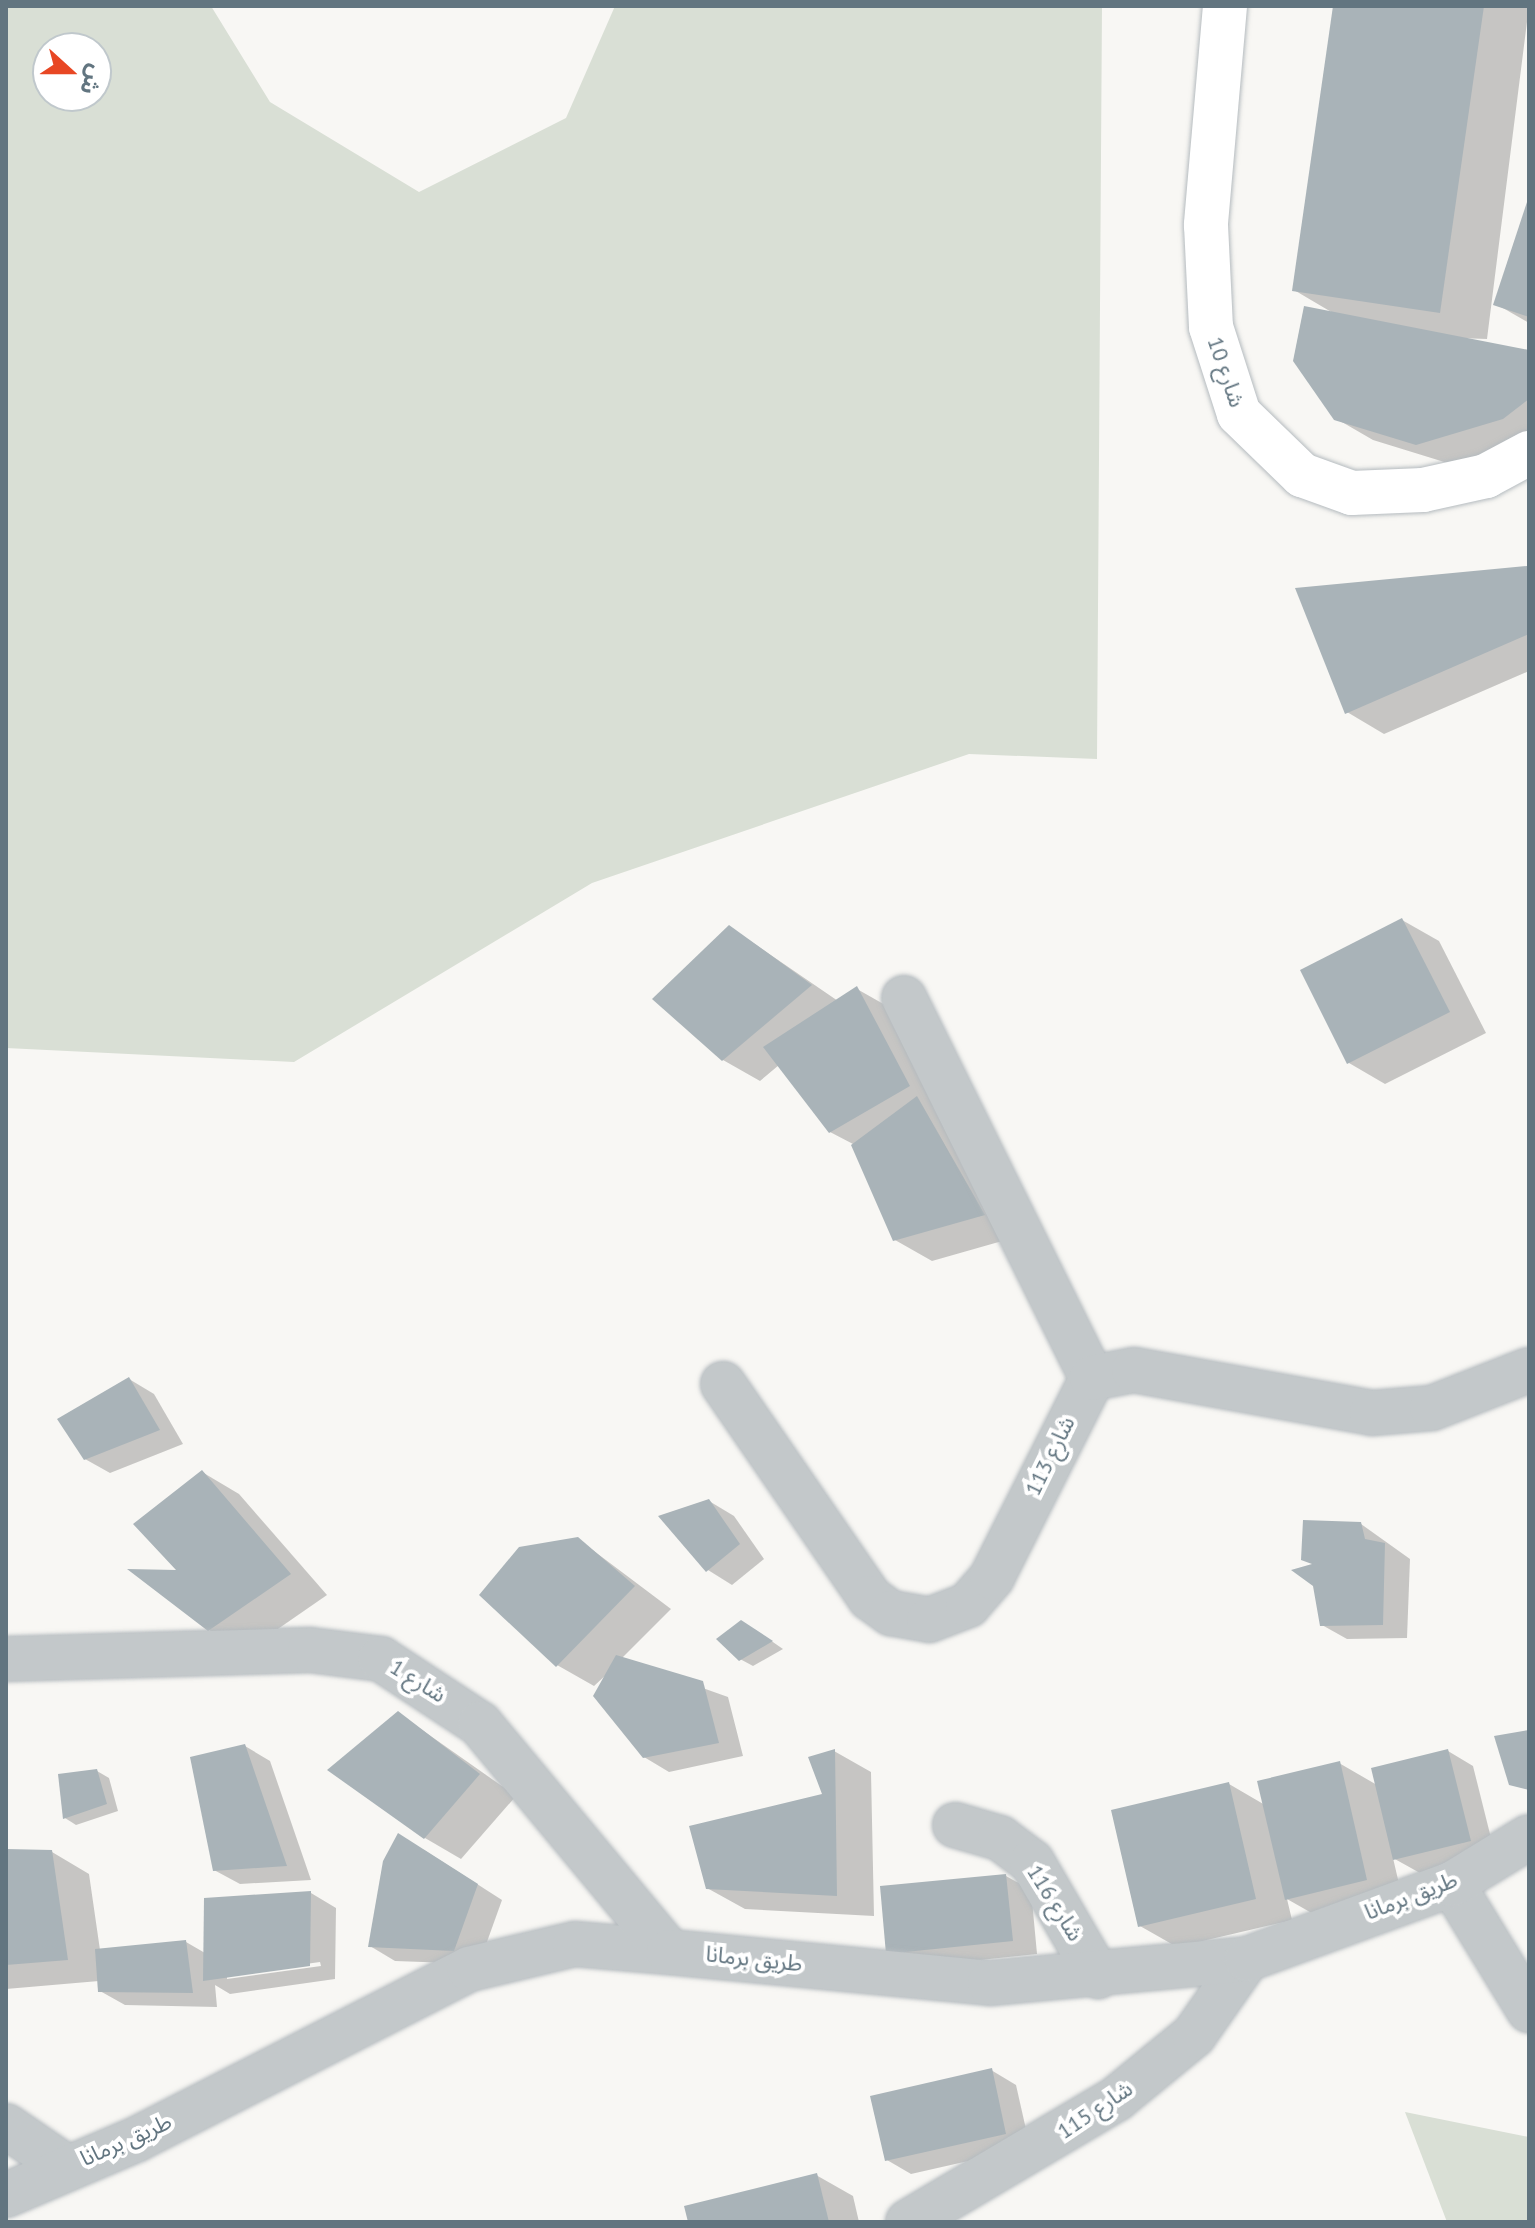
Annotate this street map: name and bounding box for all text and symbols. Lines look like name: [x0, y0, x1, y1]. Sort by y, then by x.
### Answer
north arrow: [32, 32, 112, 112]
text: ش: [74, 61, 111, 99]
street label: شارع 10: [1202, 333, 1250, 411]
street label: شارع 113: [1020, 1412, 1080, 1500]
street label: شارع 1: [385, 1654, 451, 1708]
street label: شارع 116: [1021, 1860, 1089, 1946]
street label: طريق برمانا: [1361, 1866, 1461, 1926]
street label: طريق برمانا: [704, 1941, 804, 1977]
street label: شارع 115: [1052, 2075, 1138, 2145]
street label: طريق برمانا: [76, 2108, 176, 2172]

